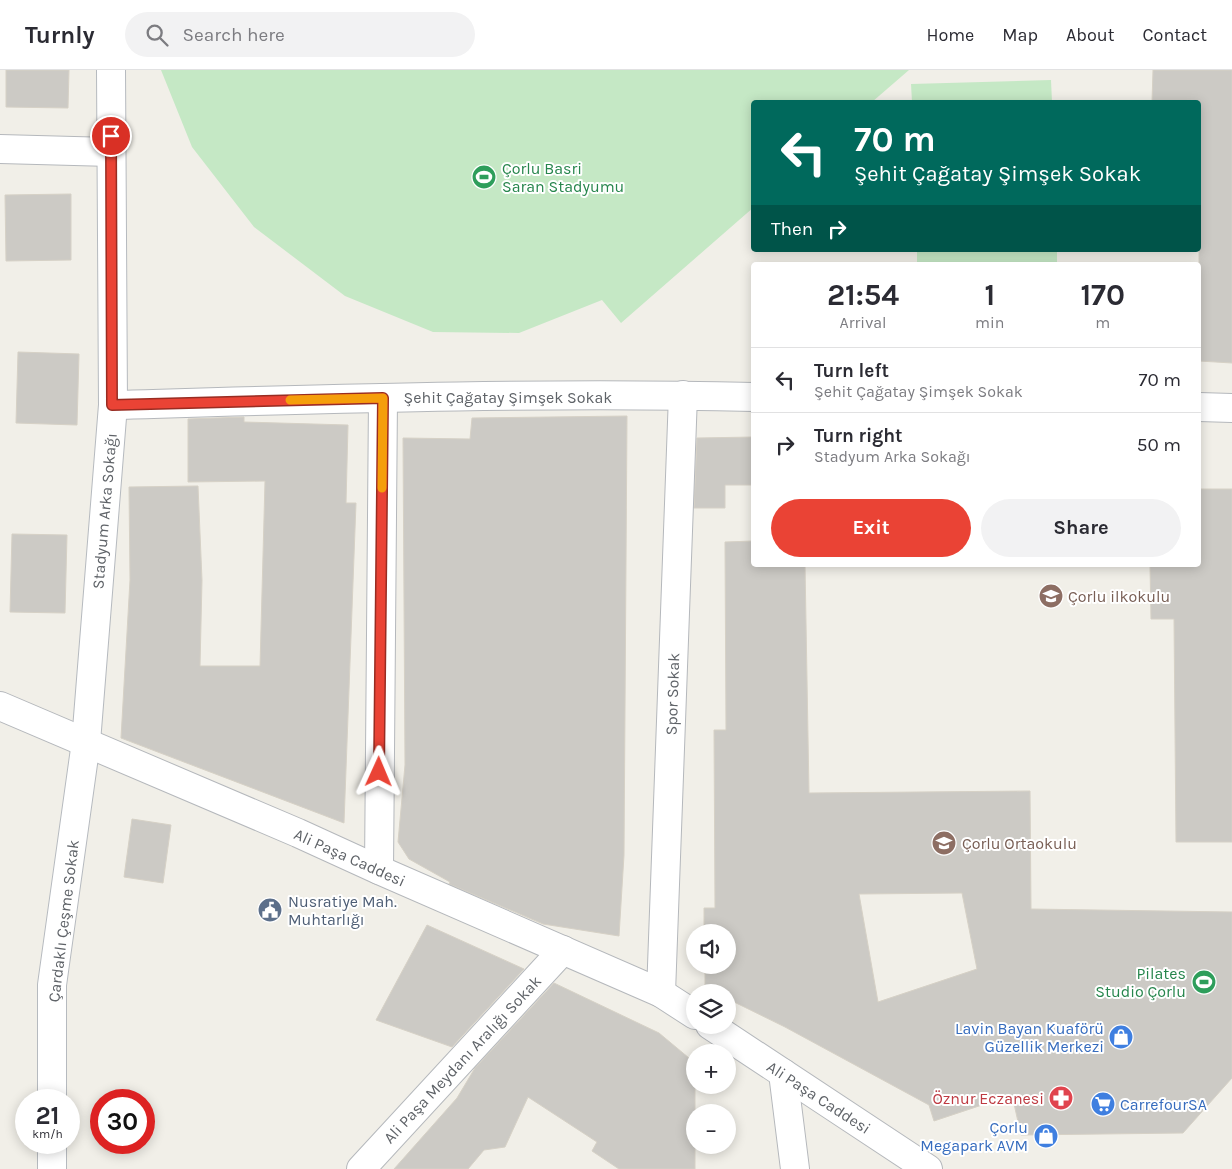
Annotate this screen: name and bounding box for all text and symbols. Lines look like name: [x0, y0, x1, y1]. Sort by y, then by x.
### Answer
search box: [125, 12, 475, 57]
text: Turnly: [25, 21, 95, 49]
icon: search: [143, 21, 171, 49]
text: Search here: [183, 24, 285, 46]
text: Home: [926, 24, 974, 46]
text: Map: [1002, 24, 1038, 46]
text: About: [1066, 24, 1115, 46]
text: Contact: [1143, 24, 1207, 46]
pin: [90, 115, 132, 157]
text: 70 m: [854, 119, 936, 160]
icon: left: [771, 120, 836, 185]
icon: arrive: [97, 122, 125, 150]
place label: Çorlu Basri Saran Stadyumu: [502, 159, 624, 196]
text: Şehit Çağatay Şimşek Sokak: [854, 161, 1141, 187]
sports icon: Çorlu Basri Saran Stadyumu: [471, 164, 497, 190]
icon: right: [823, 215, 851, 243]
text: Then: [771, 218, 813, 240]
text: 21:54: [827, 277, 899, 313]
text: 1: [984, 277, 995, 313]
text: 170: [1080, 277, 1125, 313]
text: Arrival: [840, 313, 886, 332]
text: min: [975, 313, 1005, 332]
text: m: [1095, 313, 1110, 332]
text: Turn left: [814, 360, 889, 382]
icon: left: [771, 366, 799, 394]
text: 70 m: [1139, 369, 1181, 391]
text: Şehit Çağatay Şimşek Sokak: [814, 382, 1023, 401]
street label: Şehit Çağatay Şimşek Sokak: [404, 388, 612, 407]
text: Turn right: [814, 425, 903, 447]
icon: right: [771, 431, 799, 459]
street label: Stadyum Arka Sokağı: [88, 432, 121, 590]
text: 50 m: [1137, 434, 1181, 456]
text: Stadyum Arka Sokağı: [814, 447, 971, 466]
button: Exit: [771, 499, 971, 557]
button: Share: [981, 499, 1181, 557]
school or university icon: Çorlu ilkokulu: [1038, 583, 1064, 609]
place label: Çorlu ilkokulu: [1068, 587, 1170, 606]
street label: Spor Sokak: [662, 652, 683, 736]
position arrow: [352, 745, 404, 797]
street label: Ali Paşa Caddesi: [291, 824, 408, 891]
school or university icon: Çorlu Ortaokulu: [931, 830, 957, 856]
place label: Çorlu Ortaokulu: [962, 834, 1077, 853]
street label: Çardaklı Çeşme Sokak: [44, 839, 83, 1003]
place label: Nusratiye Mah. Muhtarlığı: [288, 892, 397, 929]
public building icon: Nusratiye Mah. Muhtarlığı: [257, 897, 283, 923]
map controls: [686, 924, 736, 1154]
button: sound: [686, 924, 736, 974]
place label: Pilates Studio Çorlu: [1095, 964, 1186, 1001]
sports icon: Pilates Studio Çorlu: [1191, 969, 1217, 995]
street label: Ali Paşa Meydanı Aralığı Sokak: [380, 971, 545, 1147]
button: layers: [686, 984, 736, 1034]
place label: Lavin Bayan Kuaförü Güzellik Merkezi: [955, 1019, 1104, 1056]
shop icon: Lavin Bayan Kuaförü Güzellik Merkezi: [1108, 1024, 1134, 1050]
button: +: [686, 1044, 736, 1094]
street label: Ali Paşa Caddesi: [763, 1057, 874, 1138]
pharmacy icon: Öznur Eczanesi: [1048, 1085, 1074, 1111]
speed limit sign: 30: [90, 1089, 155, 1154]
place label: Öznur Eczanesi: [932, 1089, 1044, 1108]
supermarket icon: CarrefourSA: [1090, 1091, 1116, 1117]
place label: CarrefourSA: [1120, 1095, 1207, 1114]
text: 21: [35, 1101, 60, 1130]
button: −: [686, 1104, 736, 1154]
place label: Çorlu Megapark AVM: [920, 1118, 1028, 1155]
shop icon: Çorlu Megapark AVM: [1033, 1123, 1059, 1149]
text: km/h: [32, 1127, 63, 1141]

